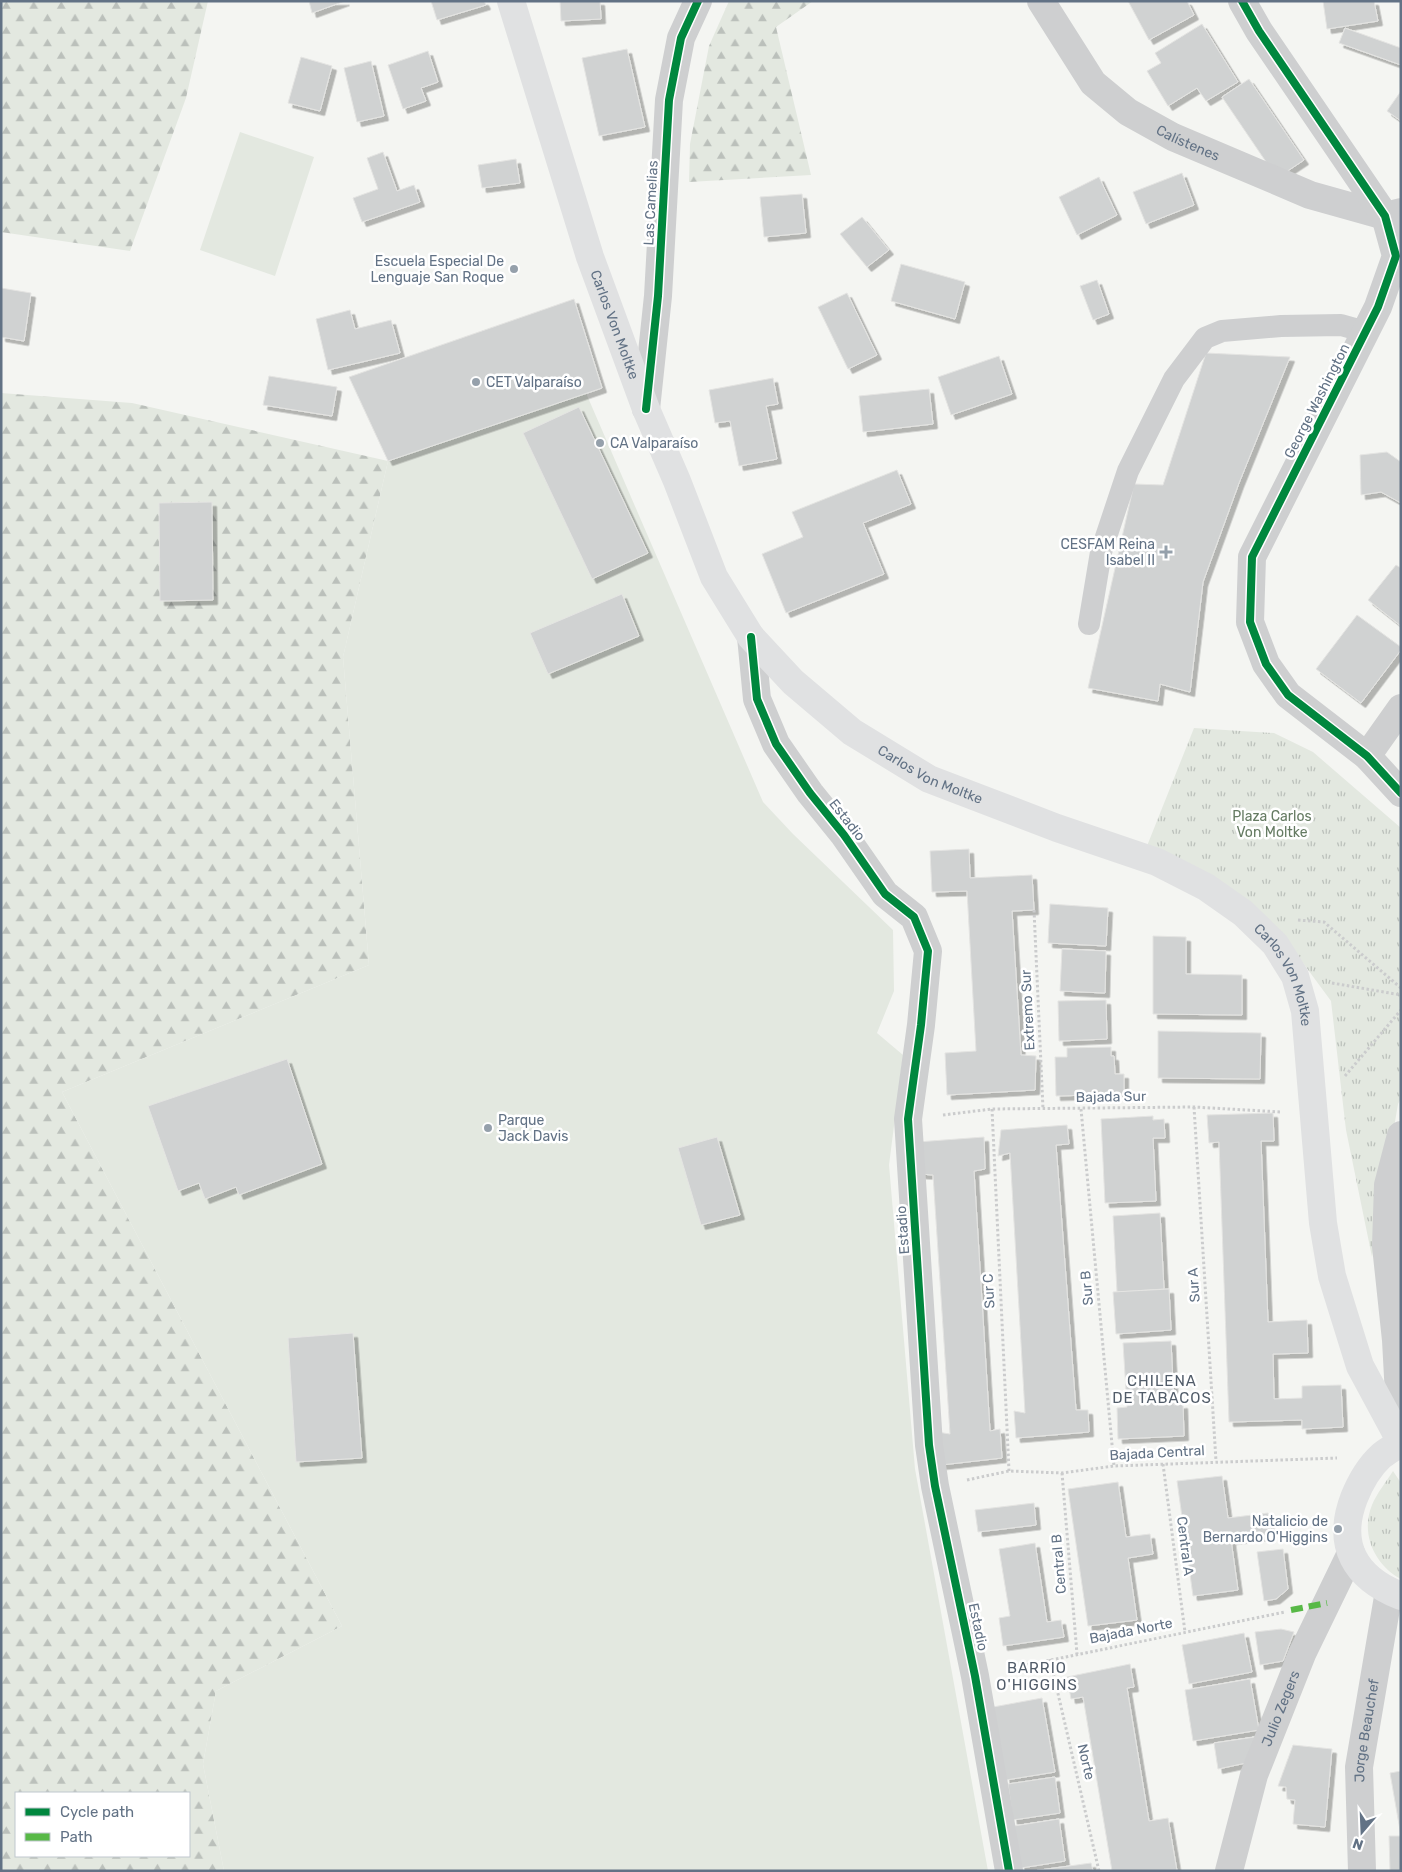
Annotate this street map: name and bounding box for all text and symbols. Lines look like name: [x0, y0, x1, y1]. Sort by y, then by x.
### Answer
street label: Calístenes: [1153, 121, 1222, 164]
street label: Las Camelias: [640, 160, 662, 246]
place label: Escuela Especial De Lenguaje San Roque: [370, 253, 504, 286]
marker: Escuela Especial De Lenguaje San Roque: [508, 263, 520, 275]
street label: Carlos Von Moltke: [587, 268, 643, 382]
street label: George Washington: [1281, 341, 1353, 461]
place label: CET Valparaíso: [486, 374, 582, 391]
marker: CET Valparaíso: [470, 376, 482, 388]
place label: CA Valparaíso: [610, 435, 698, 452]
marker: CA Valparaíso: [594, 437, 606, 449]
place label: CESFAM Reina Isabel II: [1060, 536, 1155, 569]
marker: CESFAM Reina Isabel II: [1159, 545, 1173, 559]
street label: Carlos Von Moltke: [875, 741, 985, 807]
street label: Estadio: [825, 796, 869, 844]
park label: Plaza Carlos Von Moltke: [1232, 808, 1312, 841]
street label: Carlos Von Moltke: [1251, 920, 1315, 1027]
street label: Extremo Sur: [1017, 968, 1039, 1051]
street label: Bajada Sur: [1076, 1088, 1147, 1106]
place label: Parque Jack Davis: [498, 1112, 568, 1145]
marker: Parque Jack Davis: [482, 1122, 494, 1134]
street label: Estadio: [893, 1205, 913, 1255]
street label: Sur A: [1184, 1267, 1204, 1303]
street label: Sur B: [1077, 1270, 1097, 1306]
street label: Sur C: [980, 1273, 998, 1309]
district label: CHILENA DE TABACOS: [1112, 1372, 1212, 1407]
street label: Bajada Central: [1109, 1442, 1205, 1464]
place label: Natalicio de Bernardo O'Higgins: [1203, 1513, 1328, 1546]
street label: Central A: [1173, 1515, 1197, 1577]
marker: Natalicio de Bernardo O'Higgins: [1332, 1523, 1344, 1535]
street label: Central B: [1048, 1533, 1070, 1595]
street label: Estadio: [965, 1601, 991, 1653]
street label: Bajada Norte: [1088, 1615, 1174, 1647]
district label: BARRIO O'HIGGINS: [996, 1659, 1078, 1694]
street label: Julio Zegers: [1258, 1668, 1303, 1749]
street label: Jorge Beauchef: [1350, 1677, 1382, 1783]
street label: Norte: [1074, 1742, 1098, 1782]
legend: [15, 1792, 190, 1857]
text: Cycle path: [60, 1803, 134, 1821]
north arrow: [1337, 1807, 1387, 1857]
text: Path: [60, 1828, 93, 1846]
text: N: [1350, 1834, 1365, 1853]

